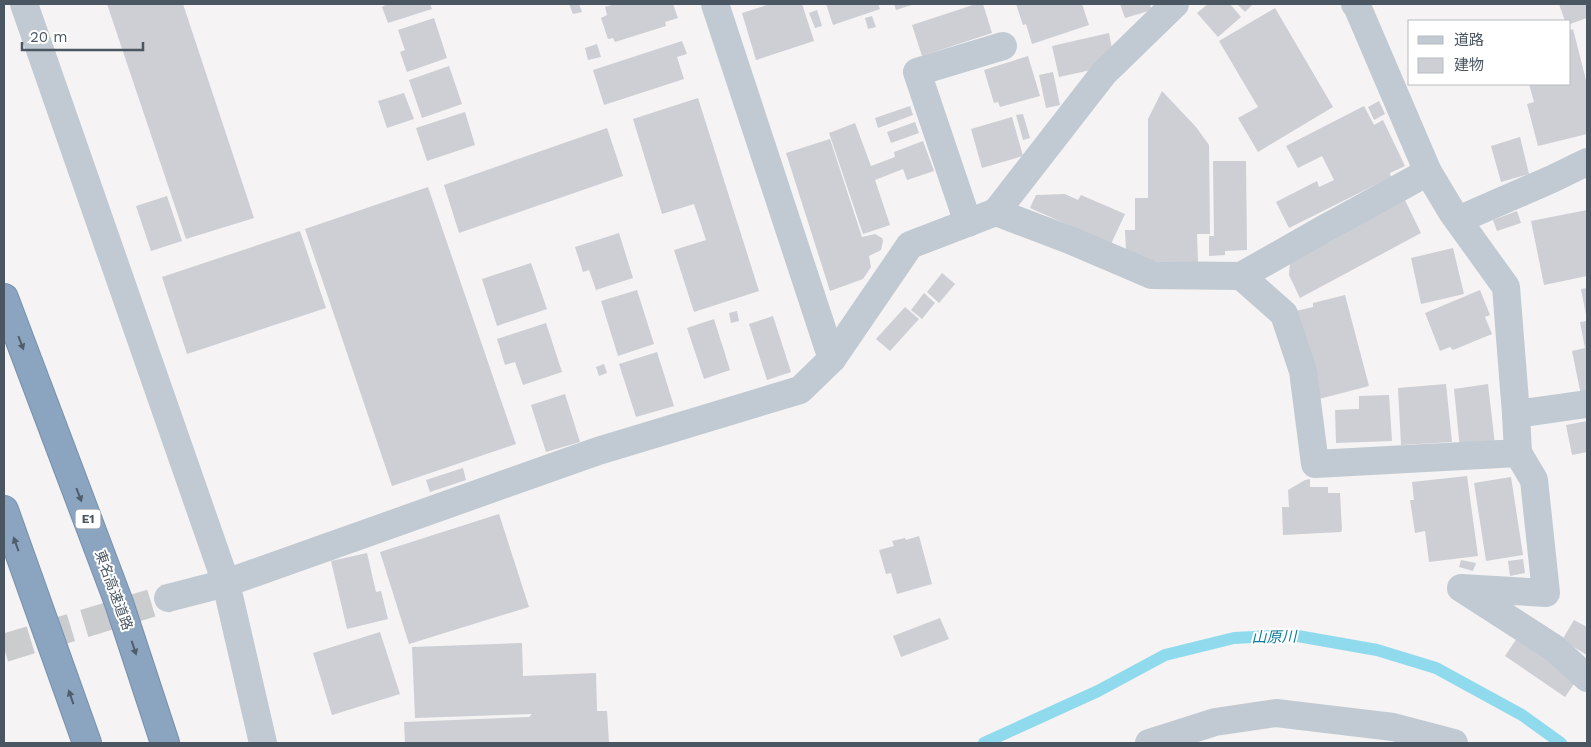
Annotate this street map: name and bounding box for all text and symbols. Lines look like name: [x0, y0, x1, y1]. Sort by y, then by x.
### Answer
scale bar: [22, 20, 144, 52]
legend: [1408, 20, 1571, 85]
text: 20 m: [30, 28, 68, 46]
text: 道路: [1454, 31, 1484, 49]
text: 建物: [1454, 56, 1484, 74]
one-way arrow: [17, 336, 25, 351]
one-way arrow: [75, 488, 83, 503]
road number: E1: [76, 509, 100, 528]
one-way arrow: [12, 536, 20, 551]
street label: 東名高速道路: [92, 548, 136, 632]
water label: 山原川: [1251, 628, 1299, 646]
one-way arrow: [130, 641, 138, 656]
one-way arrow: [67, 689, 75, 704]

